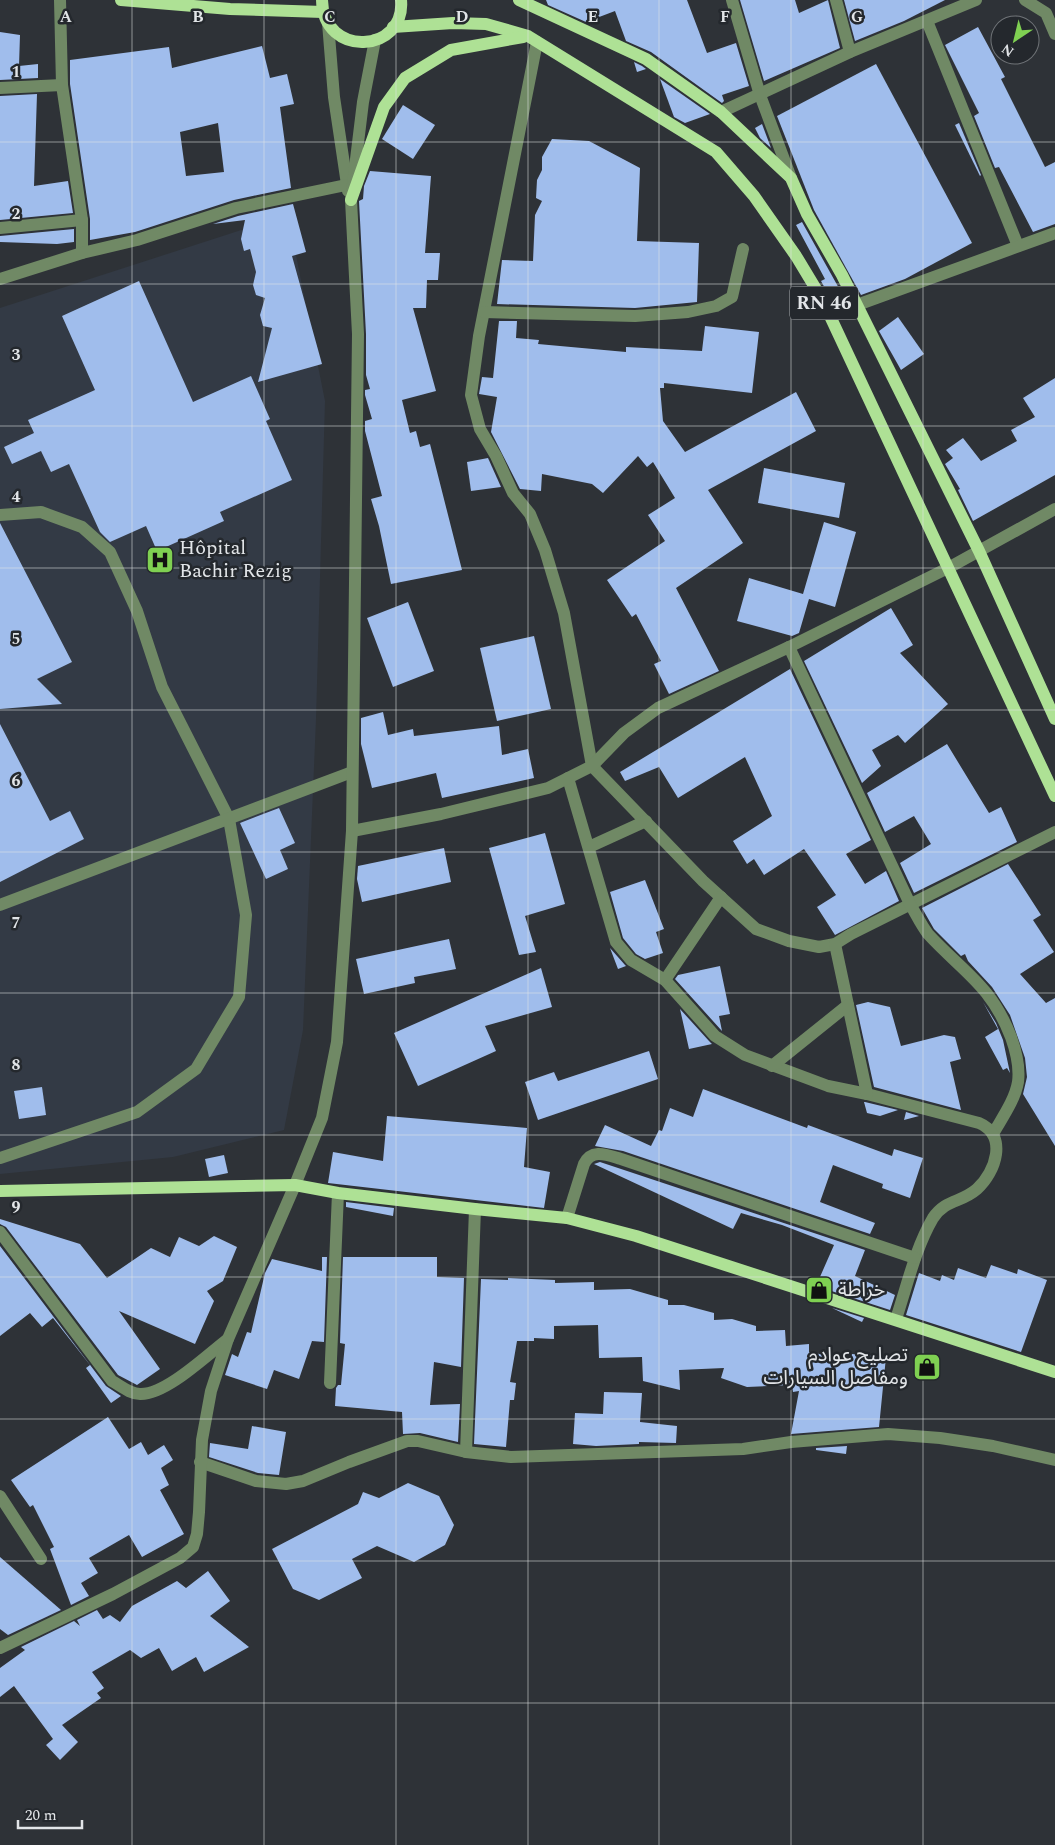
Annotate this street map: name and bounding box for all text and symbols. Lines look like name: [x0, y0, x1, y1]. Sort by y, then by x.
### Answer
text: A: [60, 5, 73, 29]
text: B: [192, 5, 204, 29]
text: C: [324, 5, 336, 29]
text: D: [456, 5, 469, 29]
text: E: [588, 5, 598, 29]
text: F: [720, 5, 730, 29]
text: G: [851, 5, 863, 29]
north arrow: [990, 15, 1040, 65]
text: N: [997, 38, 1019, 62]
text: 1: [12, 60, 20, 84]
text: 2: [12, 202, 21, 226]
road number: RN 46: [790, 286, 858, 320]
text: 3: [12, 343, 21, 367]
text: 4: [12, 485, 21, 509]
place label: Hôpital Bachir Rezig: [179, 533, 292, 586]
hospital icon: Hôpital Bachir Rezig: [145, 545, 175, 575]
text: 5: [12, 627, 20, 651]
text: 6: [12, 769, 21, 793]
text: 7: [12, 911, 21, 935]
text: 8: [12, 1053, 21, 1077]
text: 9: [12, 1195, 21, 1219]
shop icon: خراطة: [804, 1275, 834, 1305]
place label: خراطة: [838, 1275, 885, 1305]
place label: تصليح عوادم ومفاصل السيارات: [763, 1340, 908, 1393]
shop icon: تصليح عوادم ومفاصل السيارات: [912, 1352, 942, 1382]
scale bar: [18, 1798, 81, 1830]
text: 20 m: [25, 1804, 57, 1827]

